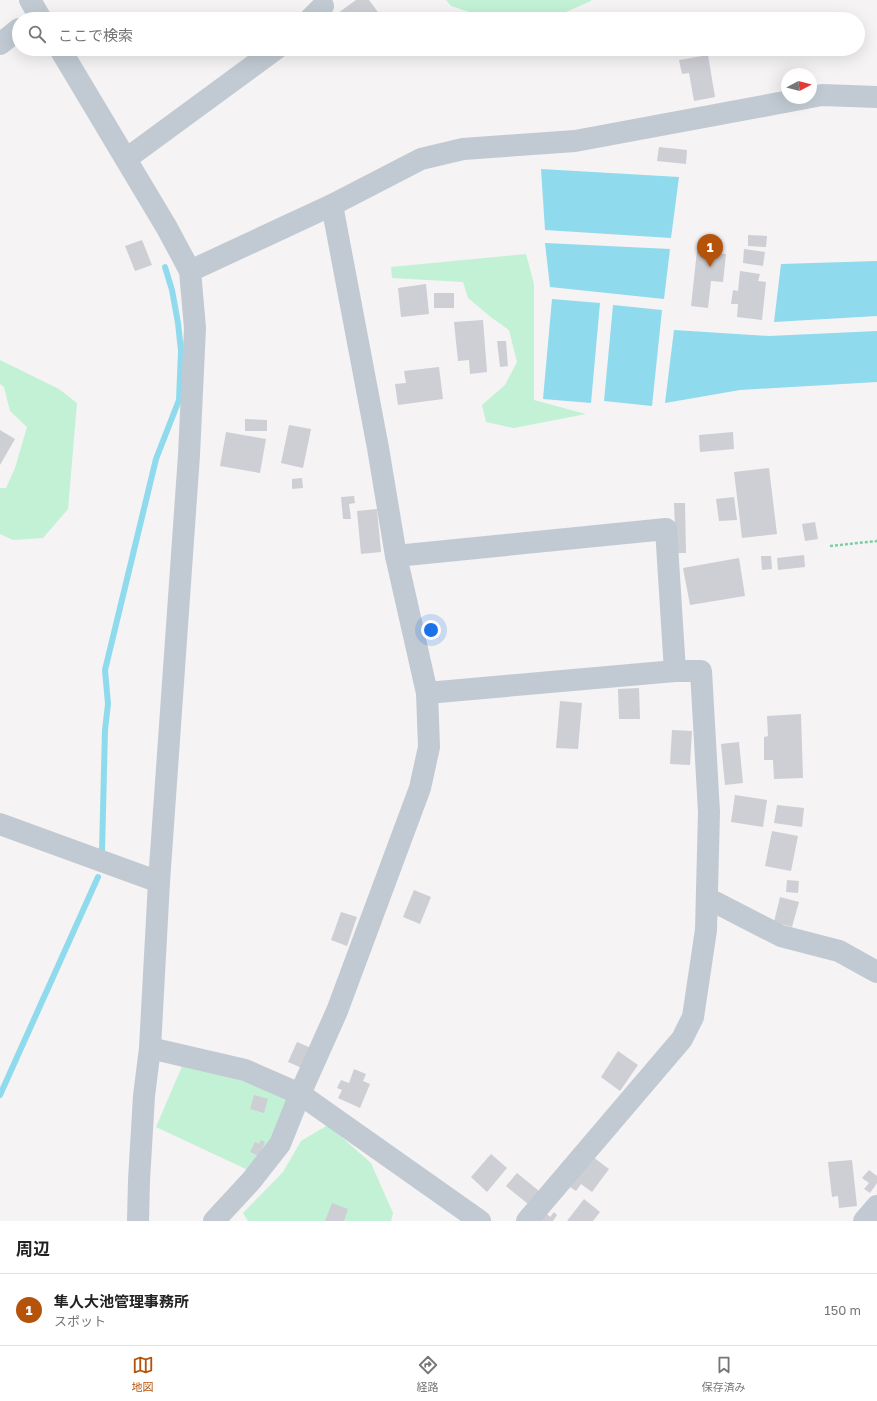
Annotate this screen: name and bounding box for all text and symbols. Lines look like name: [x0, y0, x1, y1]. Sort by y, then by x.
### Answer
search box: [12, 12, 865, 56]
icon: search: [26, 23, 48, 45]
text: ここで検索: [58, 26, 133, 44]
north arrow: [781, 68, 817, 104]
pin: 1: [697, 234, 723, 267]
your location: [421, 620, 441, 640]
text: 周辺: [16, 1238, 50, 1259]
text: 隼人大池管理事務所: [54, 1292, 189, 1310]
text: 1: [26, 1302, 32, 1318]
text: 150 m: [824, 1302, 861, 1318]
text: スポット: [54, 1313, 106, 1329]
tab: 地図: [132, 1354, 154, 1394]
tab: 経路: [417, 1354, 439, 1394]
tab: 保存済み: [702, 1354, 746, 1394]

